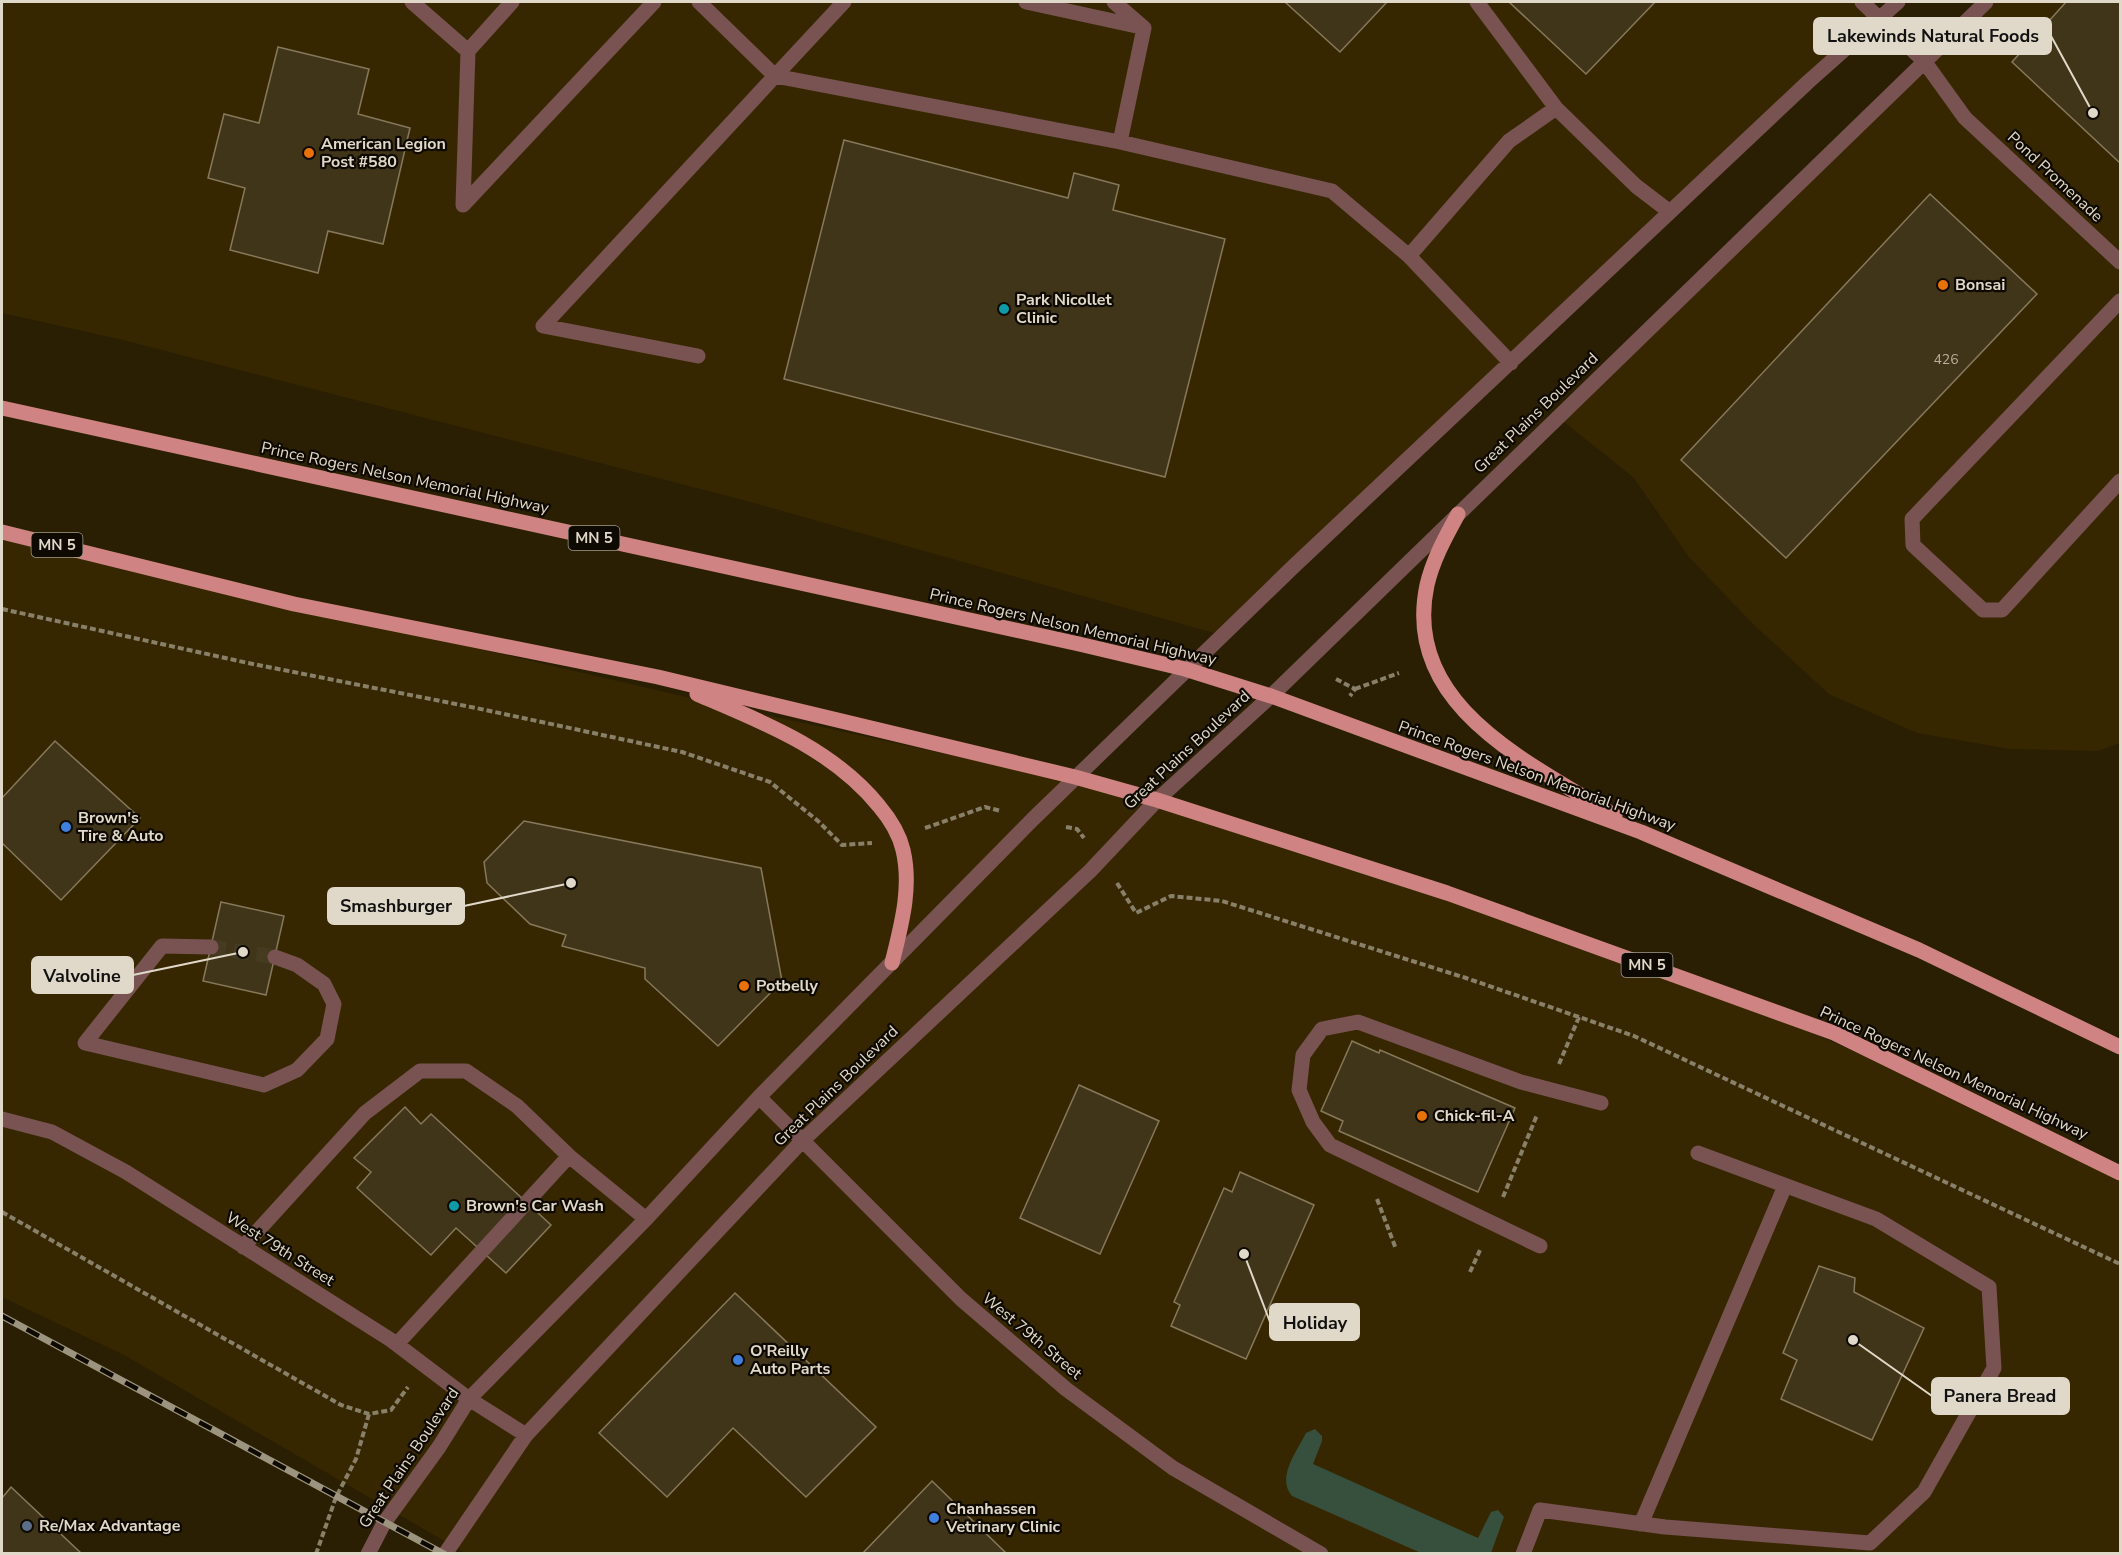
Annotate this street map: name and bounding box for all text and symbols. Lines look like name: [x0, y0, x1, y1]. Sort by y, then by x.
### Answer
callout: Lakewinds Natural Foods: [1814, 18, 2051, 54]
text: Lakewinds Natural Foods: [1827, 24, 2039, 48]
street label: Pond Promenade: [2002, 127, 2108, 227]
place label: American Legion Post #580: [321, 133, 446, 173]
marker: American Legion Post #580: [302, 146, 316, 160]
place label: Bonsai: [1955, 274, 2005, 296]
marker: Bonsai: [1936, 278, 1950, 292]
place label: Park Nicollet Clinic: [1016, 289, 1112, 329]
marker: Park Nicollet Clinic: [997, 302, 1011, 316]
street label: Great Plains Boulevard: [1469, 348, 1603, 478]
house number: 426: [1933, 350, 1959, 369]
street label: Prince Rogers Nelson Memorial Highway: [259, 437, 552, 519]
road number: MN 5: [568, 526, 620, 550]
road number: MN 5: [32, 533, 82, 557]
street label: Prince Rogers Nelson Memorial Highway: [927, 583, 1219, 671]
street label: Great Plains Boulevard: [1119, 686, 1255, 814]
street label: Prince Rogers Nelson Memorial Highway: [1395, 715, 1679, 837]
place label: Brown's Tire & Auto: [78, 807, 164, 847]
marker: Brown's Tire & Auto: [59, 820, 73, 834]
callout: Smashburger: [328, 888, 464, 924]
text: Smashburger: [340, 894, 452, 918]
road number: MN 5: [1622, 953, 1672, 977]
callout: Valvoline: [32, 957, 133, 993]
text: Valvoline: [42, 964, 121, 988]
place label: Potbelly: [756, 975, 819, 997]
marker: Potbelly: [737, 979, 751, 993]
street label: Prince Rogers Nelson Memorial Highway: [1816, 1001, 2092, 1145]
street label: Great Plains Boulevard: [769, 1021, 903, 1151]
place label: Chick-fil-A: [1434, 1105, 1514, 1127]
marker: Chick-fil-A: [1415, 1109, 1429, 1123]
place label: Brown's Car Wash: [466, 1195, 604, 1217]
marker: Brown's Car Wash: [447, 1199, 461, 1213]
street label: West 79th Street: [222, 1207, 339, 1291]
street label: West 79th Street: [977, 1288, 1087, 1385]
callout: Holiday: [1270, 1304, 1359, 1340]
text: Holiday: [1283, 1311, 1348, 1335]
place label: O'Reilly Auto Parts: [750, 1340, 830, 1380]
marker: O'Reilly Auto Parts: [731, 1353, 745, 1367]
callout: Panera Bread: [1932, 1378, 2069, 1414]
street label: Great Plains Boulevard: [354, 1383, 464, 1533]
text: Panera Bread: [1944, 1384, 2056, 1408]
place label: Chanhassen Vetrinary Clinic: [945, 1498, 1061, 1538]
marker: Chanhassen Vetrinary Clinic: [927, 1511, 941, 1525]
place label: Re/Max Advantage: [39, 1515, 181, 1537]
marker: Re/Max Advantage: [20, 1519, 34, 1533]

